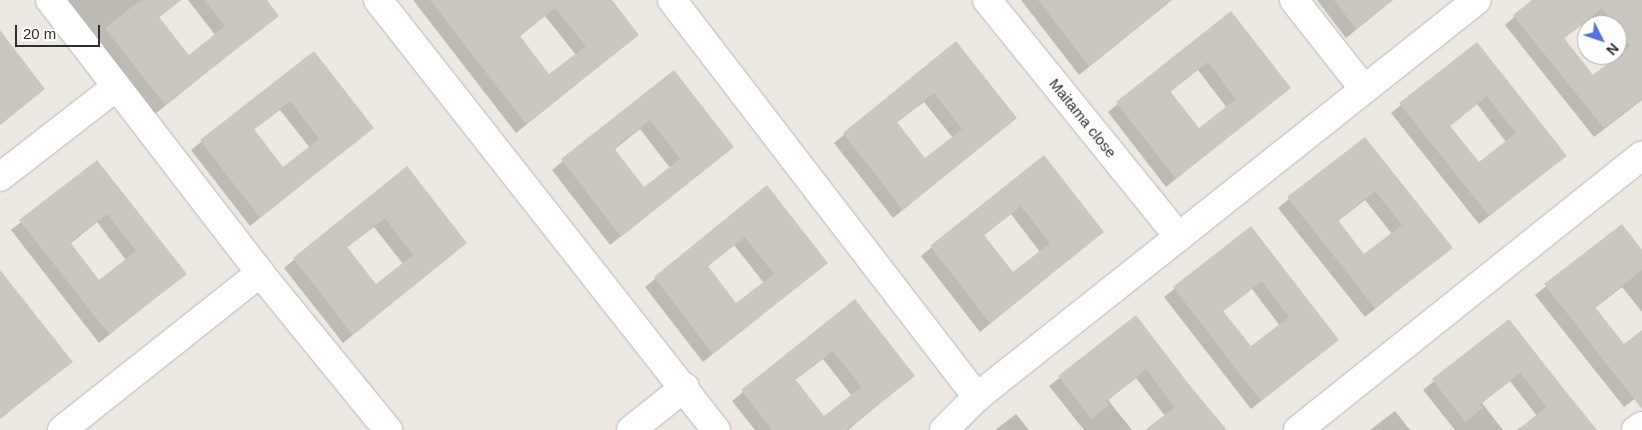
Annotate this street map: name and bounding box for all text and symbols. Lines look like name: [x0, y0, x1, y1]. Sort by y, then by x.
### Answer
scale bar: [18, 15, 102, 47]
north arrow: [1577, 15, 1627, 65]
text: 20 m: [23, 25, 56, 42]
text: N: [1603, 40, 1622, 58]
street label: Maitama close: [1046, 75, 1120, 161]

